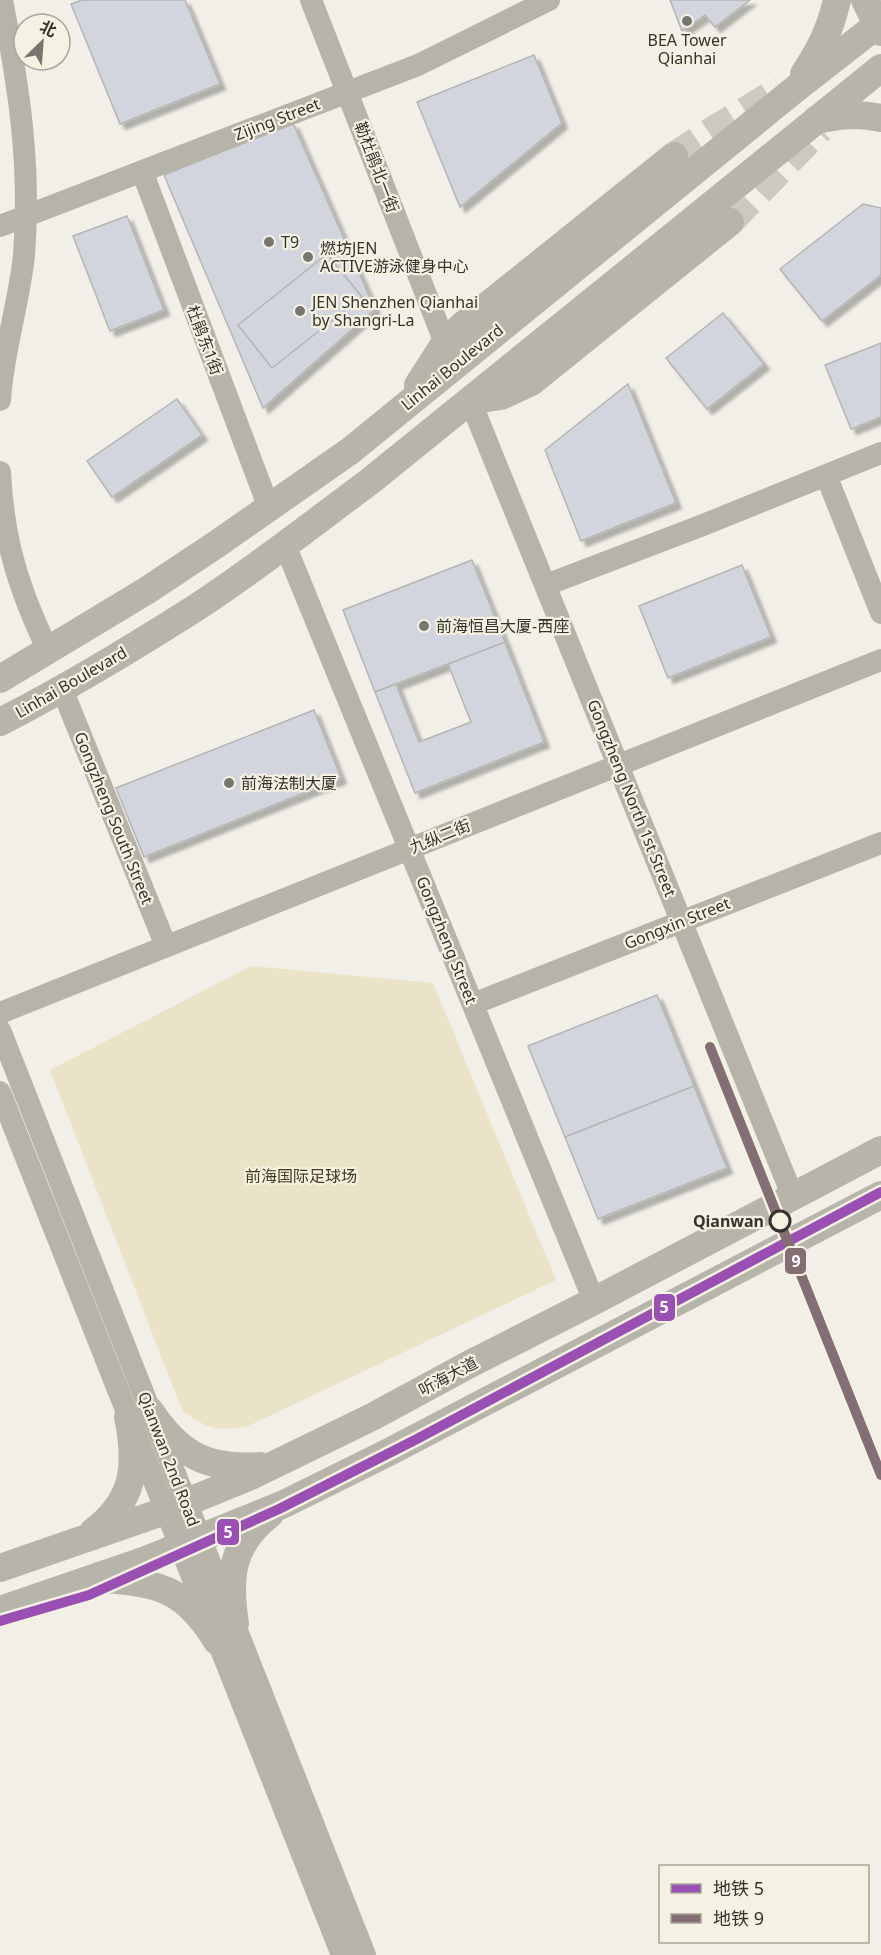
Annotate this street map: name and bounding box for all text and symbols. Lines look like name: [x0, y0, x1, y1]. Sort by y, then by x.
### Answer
north arrow: [12, 12, 72, 72]
marker: BEA Tower Qianhai: [680, 14, 694, 28]
text: 北: [36, 15, 60, 42]
place label: BEA Tower Qianhai: [647, 29, 727, 69]
street label: Zijing Street: [231, 93, 323, 145]
street label: 勒杜鹃北一街: [350, 118, 404, 216]
place label: T9: [281, 231, 299, 253]
marker: T9: [262, 235, 276, 249]
place label: 燃坊JEN ACTIVE游泳健身中心: [320, 237, 469, 277]
marker: 燃坊JEN ACTIVE游泳健身中心: [301, 250, 315, 264]
place label: JEN Shenzhen Qianhai by Shangri-La: [310, 291, 478, 331]
street label: 杜鹃东1街: [182, 302, 228, 378]
marker: JEN Shenzhen Qianhai by Shangri-La: [293, 304, 307, 318]
street label: Linhai Boulevard: [396, 319, 508, 415]
place label: 前海恒昌大厦-西座: [436, 615, 569, 637]
marker: 前海恒昌大厦-西座: [417, 619, 431, 633]
street label: Linhai Boulevard: [11, 641, 131, 723]
street label: Gongzheng North 1st Street: [582, 696, 682, 900]
street label: Gongzheng South Street: [69, 728, 159, 908]
place label: 前海法制大厦: [241, 772, 337, 794]
marker: 前海法制大厦: [222, 776, 236, 790]
street label: 九纵二街: [406, 814, 474, 858]
street label: Gongzheng Street: [411, 873, 483, 1007]
street label: Gongxin Street: [621, 892, 733, 954]
park label: 前海国际足球场: [245, 1165, 357, 1187]
place label: Qianwan: [693, 1210, 764, 1232]
marker: Qianwan: [769, 1210, 791, 1232]
line badge: 9: [784, 1247, 807, 1275]
text: 9: [791, 1250, 801, 1272]
line badge: 5: [653, 1293, 676, 1322]
text: 5: [659, 1296, 669, 1318]
street label: 听海大道: [415, 1351, 481, 1401]
street label: Qianwan 2nd Road: [133, 1389, 205, 1529]
line badge: 5: [216, 1518, 240, 1546]
text: 5: [223, 1521, 233, 1543]
legend: [659, 1865, 869, 1943]
text: 地铁 5: [713, 1876, 764, 1900]
text: 地铁 9: [713, 1906, 764, 1930]

